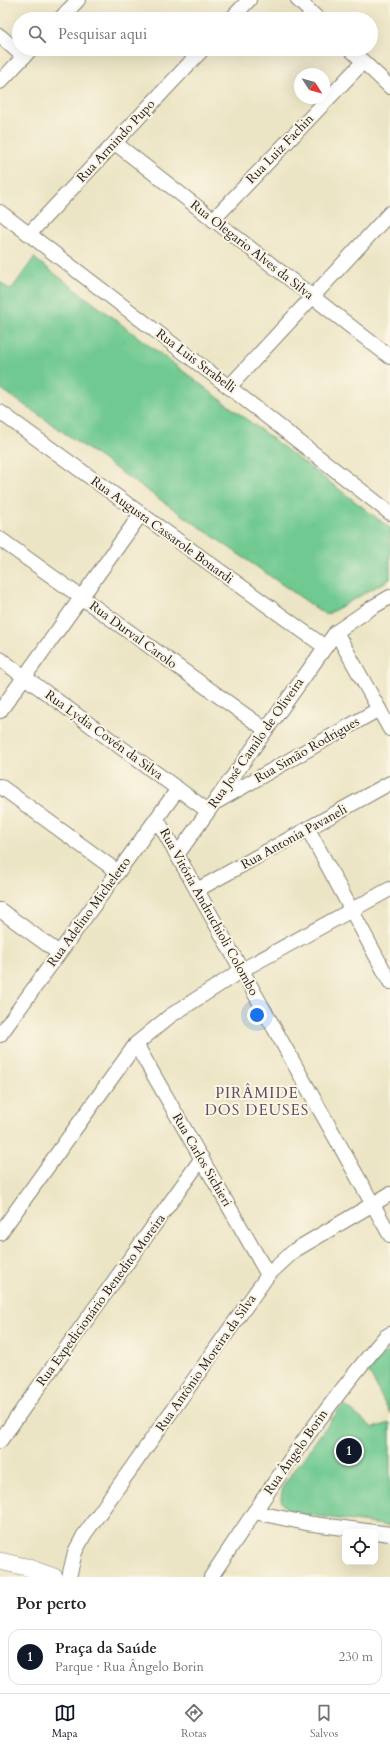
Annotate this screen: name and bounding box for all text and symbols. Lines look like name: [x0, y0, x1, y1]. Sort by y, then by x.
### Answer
search box: [12, 12, 378, 56]
icon: search: [26, 23, 48, 45]
text: Pesquisar aqui: [58, 24, 147, 44]
north arrow: [294, 68, 330, 104]
street label: Rua Armindo Pupo: [73, 96, 159, 186]
street label: Rua Luiz Fachin: [242, 110, 318, 188]
street label: Rua Olegario Alves da Silva: [187, 196, 318, 304]
street label: Rua Luis Strabelli: [152, 325, 240, 397]
street label: Rua Augusta Cassarole Bonardi: [87, 472, 237, 588]
street label: Rua Durval Carolo: [86, 597, 180, 673]
street label: Rua José Camilo de Oliveira: [204, 674, 308, 812]
street label: Rua Lydia Covén da Silva: [41, 686, 167, 784]
street label: Rua Simão Rodrigues: [251, 713, 363, 787]
street label: Rua Antonia Pavaneli: [238, 800, 351, 874]
street label: Rua Vitória Andruchioli Colombo: [155, 825, 263, 999]
street label: Rua Adelino Micheletto: [43, 854, 135, 970]
your location: [247, 1005, 267, 1025]
district label: PIRÂMIDE DOS DEUSES: [205, 1082, 309, 1120]
street label: Rua Carlos Sichieri: [168, 1110, 236, 1210]
street label: Rua Expedicionário Benedito Moreira: [32, 1210, 170, 1390]
street label: Rua Antônio Moreira da Silva: [152, 1290, 261, 1435]
street label: Rua Ângelo Borin: [260, 1405, 333, 1498]
pin: 1: [336, 1436, 362, 1466]
map controls: [342, 1529, 378, 1565]
button: locate: [342, 1529, 378, 1565]
text: Por perto: [16, 1592, 86, 1615]
text: Praça da Saúde: [55, 1638, 157, 1658]
text: 1: [27, 1648, 33, 1666]
text: 230 m: [339, 1648, 373, 1666]
text: Parque · Rua Ângelo Borin: [55, 1658, 204, 1676]
tab: Mapa: [52, 1702, 77, 1741]
tab: Rotas: [181, 1702, 206, 1741]
tab: Salvos: [310, 1702, 338, 1741]

